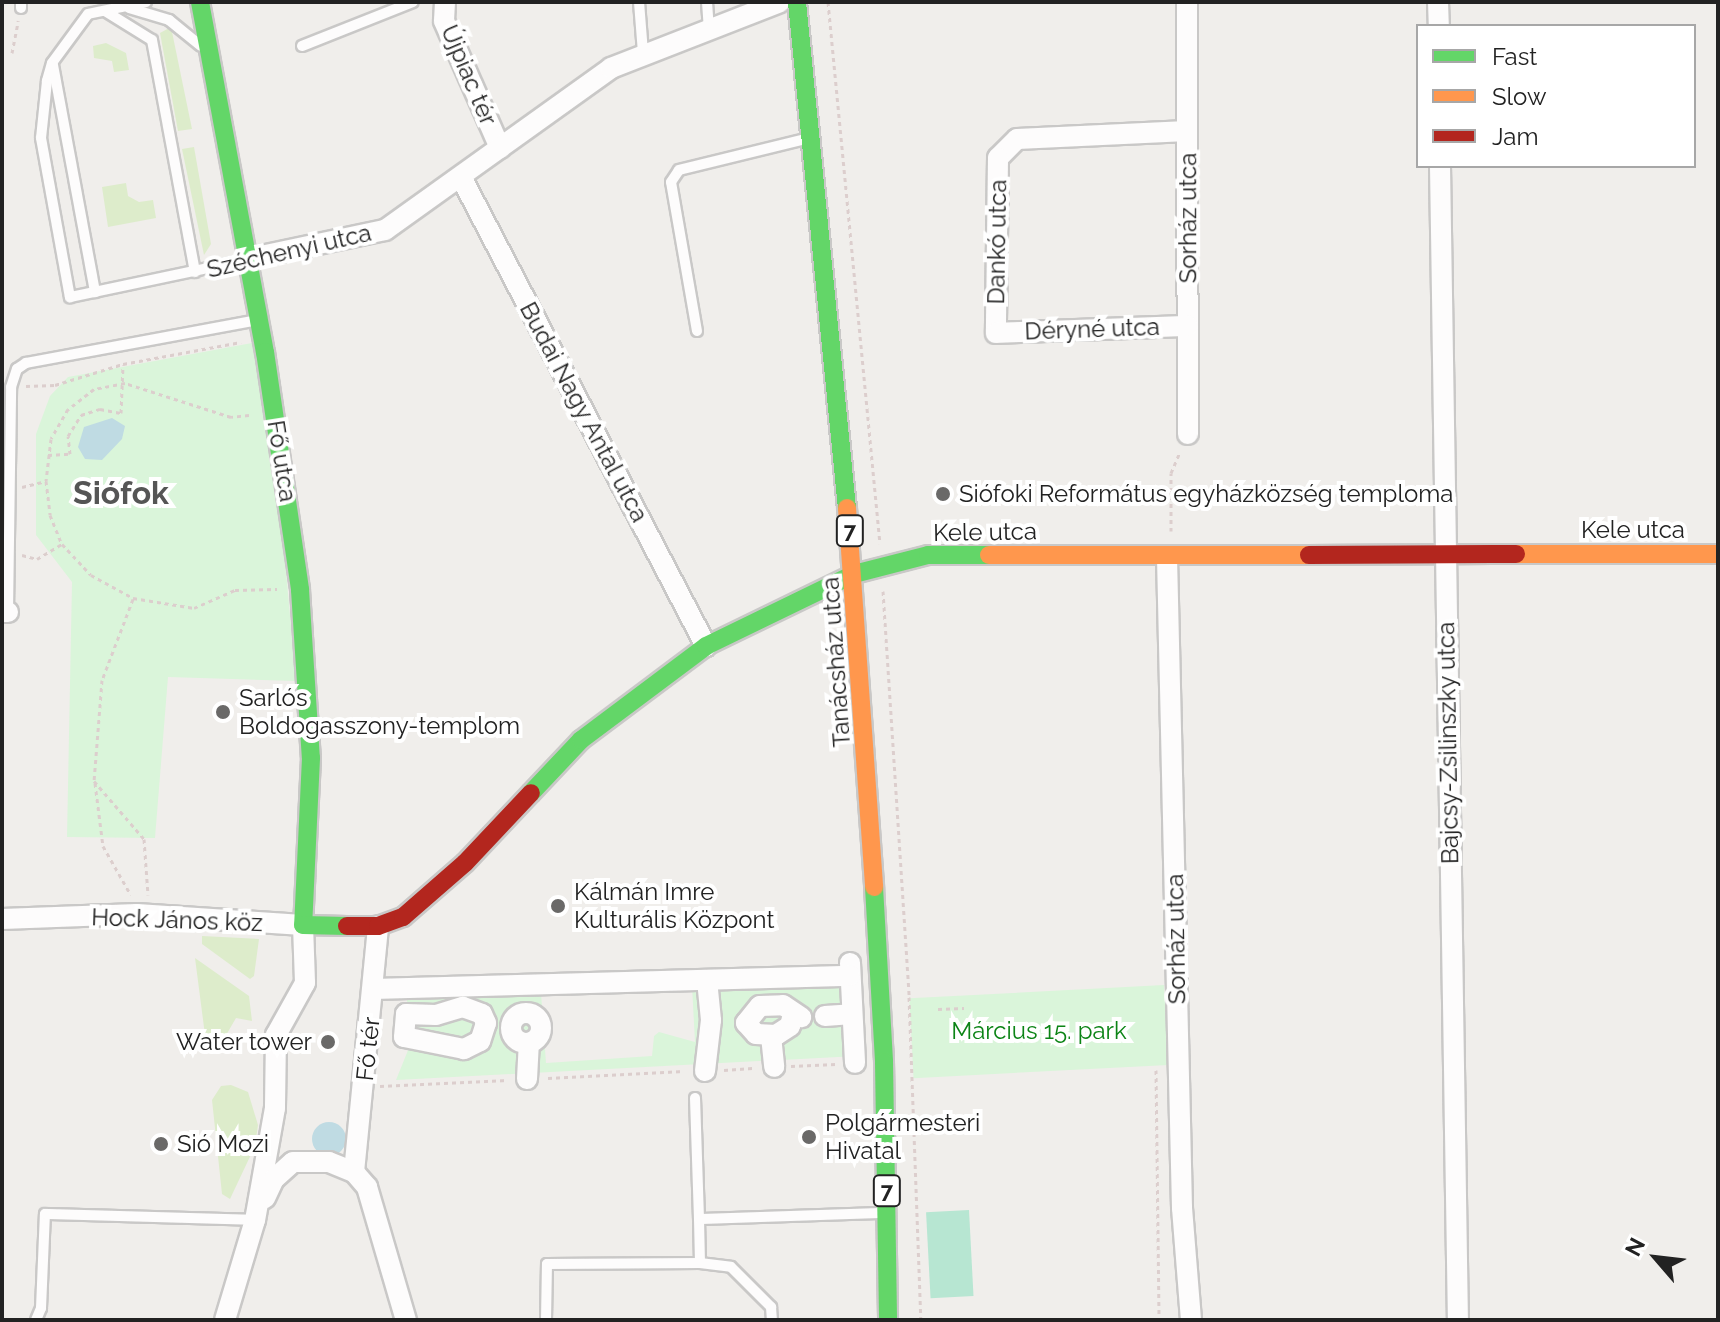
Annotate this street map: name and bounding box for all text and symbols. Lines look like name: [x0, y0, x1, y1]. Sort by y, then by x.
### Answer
street label: Újpiac tér: [435, 21, 503, 129]
legend: [1416, 24, 1696, 168]
text: Fast: [1492, 42, 1537, 71]
text: Slow: [1492, 82, 1546, 111]
text: Jam: [1492, 122, 1538, 151]
street label: Sorház utca: [1174, 153, 1202, 283]
street label: Dankó utca: [982, 179, 1012, 305]
street label: Széchenyi utca: [204, 218, 374, 284]
street label: Budai Nagy Antal utca: [513, 296, 655, 528]
street label: Déryné utca: [1024, 312, 1160, 346]
street label: Fő utca: [261, 418, 303, 504]
district label: Siófok: [73, 474, 169, 512]
place label: Siófoki Református egyházközség temploma: [959, 480, 1453, 508]
marker: Siófoki Református egyházközség temploma: [934, 485, 952, 503]
road number: 7: [834, 513, 866, 549]
street label: Kele utca: [1581, 516, 1685, 544]
street label: Kele utca: [933, 517, 1037, 547]
street label: Tanácsház utca: [816, 576, 856, 748]
street label: Bajcsy-Zsilinszky utca: [1431, 621, 1465, 865]
place label: Sarlós Boldogasszony-templom: [239, 684, 520, 740]
marker: Sarlós Boldogasszony-templom: [214, 703, 232, 721]
street label: Sorház utca: [1160, 873, 1192, 1005]
place label: Kálmán Imre Kulturális Központ: [574, 878, 775, 934]
marker: Kálmán Imre Kulturális Központ: [549, 897, 567, 915]
street label: Hock János köz: [90, 903, 264, 937]
street label: Fő tér: [350, 1016, 386, 1082]
park label: Március 15. park: [951, 1017, 1127, 1045]
place label: Water tower: [175, 1028, 312, 1056]
marker: Water tower: [319, 1033, 337, 1051]
place label: Polgármesteri Hivatal: [825, 1109, 980, 1165]
marker: Polgármesteri Hivatal: [800, 1128, 818, 1146]
place label: Sió Mozi: [177, 1130, 269, 1158]
marker: Sió Mozi: [152, 1135, 170, 1153]
road number: 7: [871, 1173, 903, 1209]
north arrow: [1616, 1218, 1696, 1298]
text: N: [1619, 1233, 1650, 1260]

